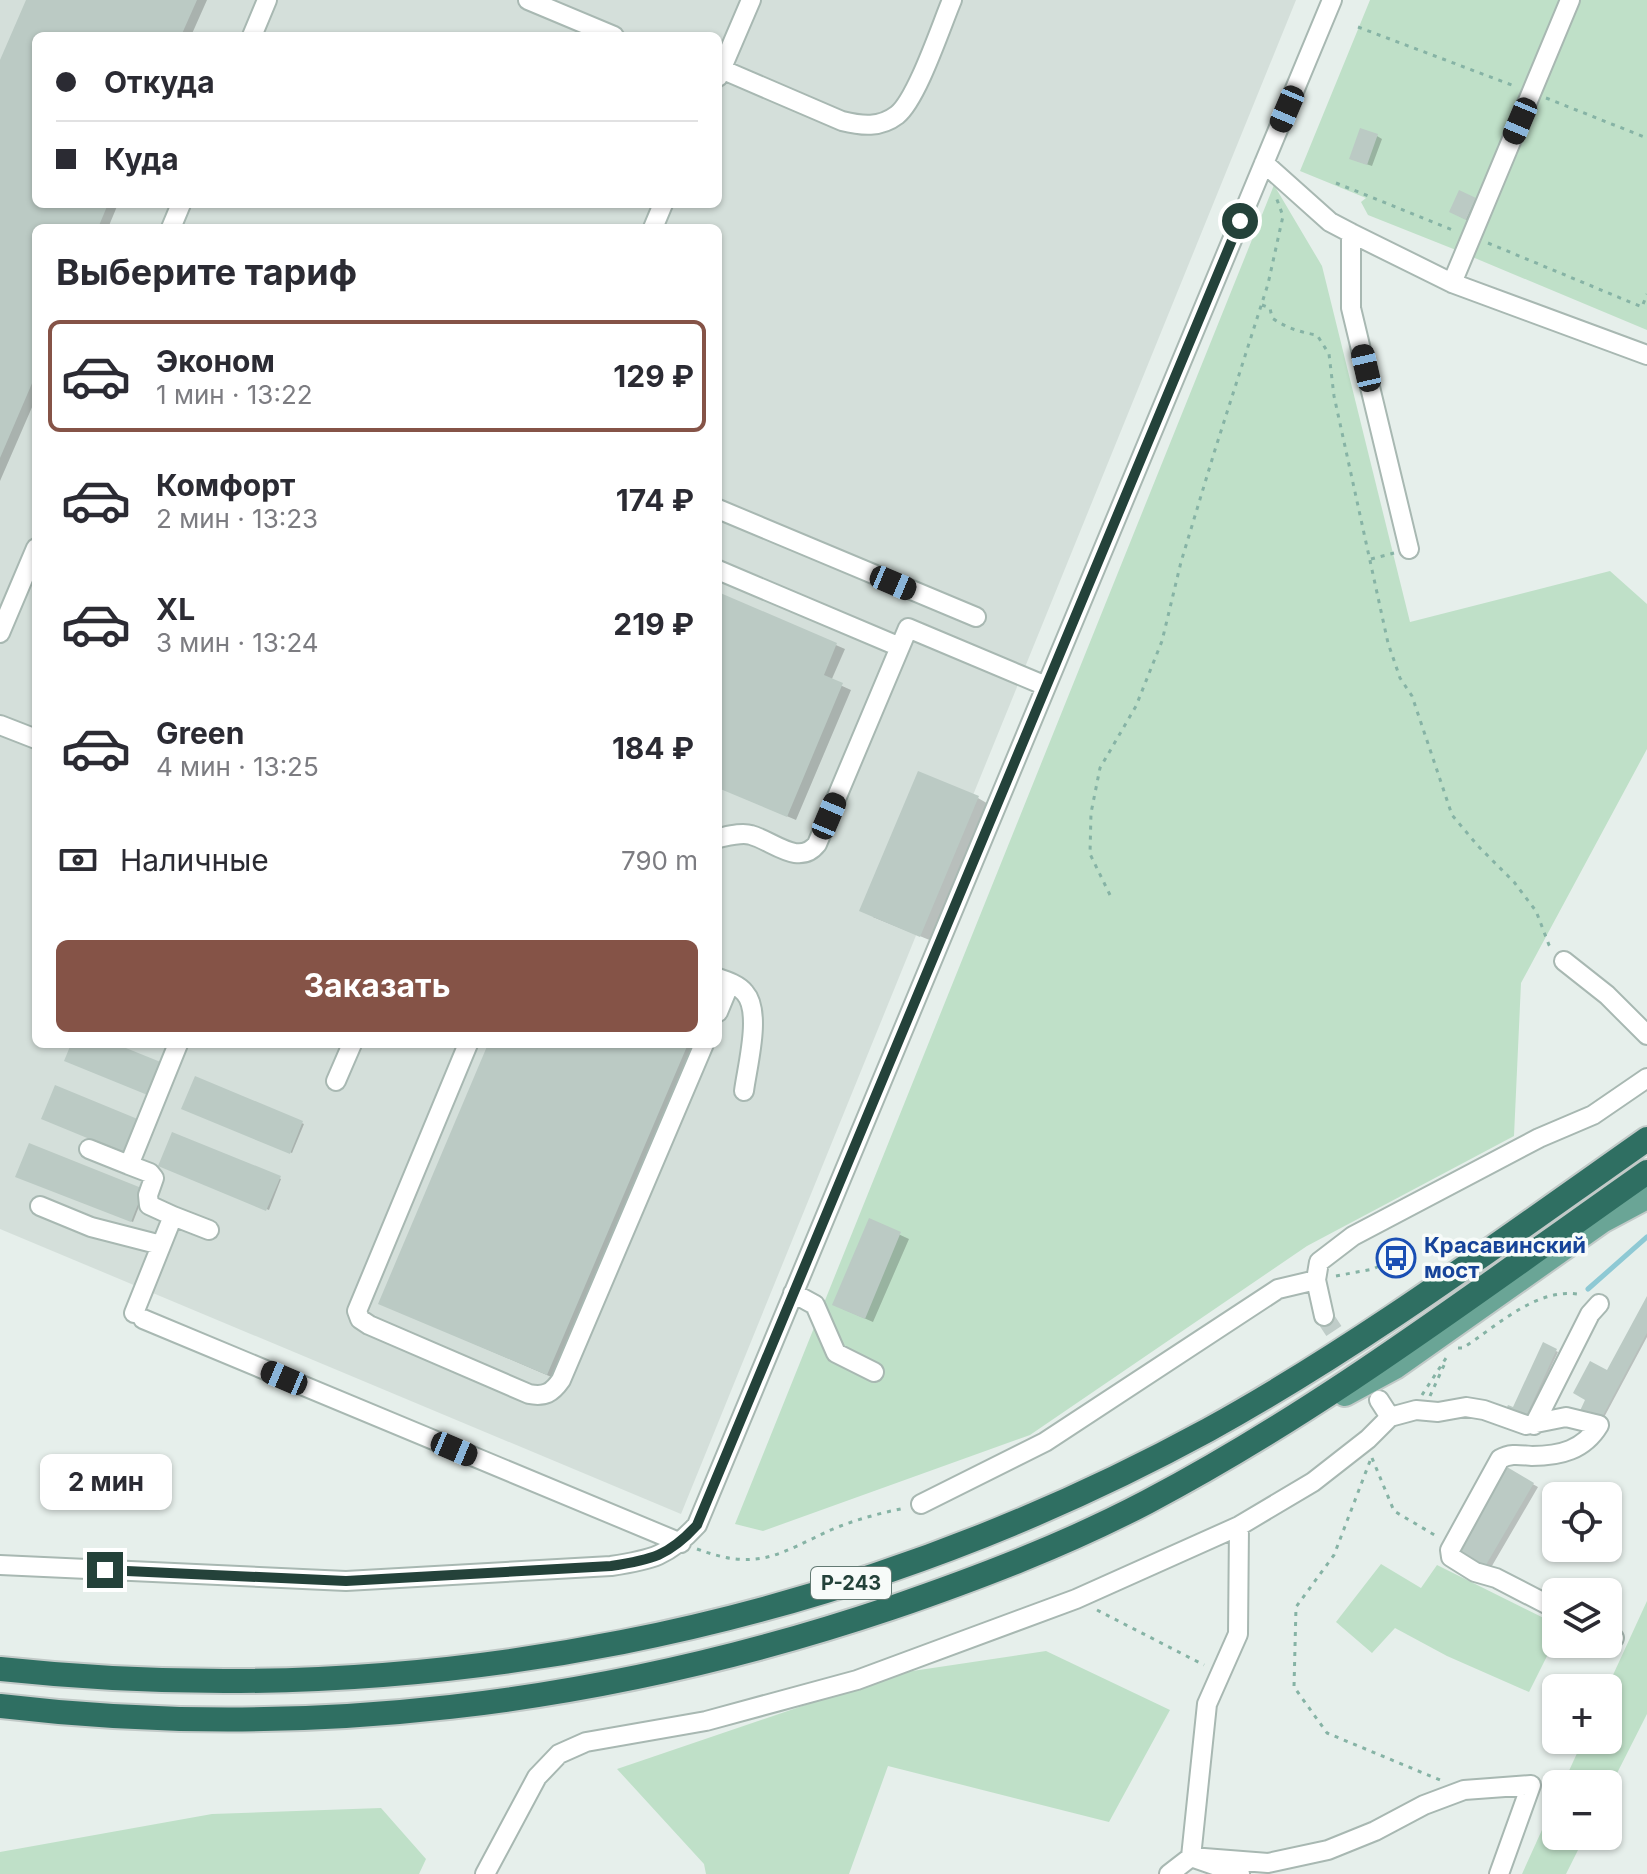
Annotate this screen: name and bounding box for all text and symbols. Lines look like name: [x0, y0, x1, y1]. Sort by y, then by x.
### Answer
text: Откуда: [104, 64, 215, 100]
car: [1267, 82, 1307, 136]
car: [1500, 94, 1540, 148]
text: Куда: [104, 141, 179, 177]
route start: [1222, 203, 1258, 239]
text: Выберите тариф: [56, 250, 357, 294]
icon: car: [60, 340, 132, 412]
car: [1349, 342, 1383, 394]
text: Эконом: [156, 343, 275, 379]
text: 129 ₽: [613, 358, 694, 394]
text: 1 мин · 13:22: [156, 379, 313, 410]
icon: car: [60, 464, 132, 536]
text: Комфорт: [156, 467, 295, 503]
text: 174 ₽: [616, 482, 694, 518]
text: 2 мин · 13:23: [156, 503, 318, 534]
car: [866, 563, 920, 603]
icon: car: [60, 588, 132, 660]
text: XL: [156, 591, 195, 627]
text: 219 ₽: [613, 606, 694, 642]
text: 3 мин · 13:24: [156, 627, 319, 658]
icon: car: [60, 712, 132, 784]
text: Green: [156, 715, 244, 751]
text: 184 ₽: [612, 730, 694, 766]
text: 4 мин · 13:25: [156, 751, 319, 782]
car: [809, 789, 849, 843]
icon: cash: [56, 838, 100, 882]
text: Наличные: [120, 842, 269, 878]
text: 790 m: [621, 845, 698, 876]
button: Заказать: [56, 940, 698, 1032]
place label: Красавинский мост: [1424, 1232, 1586, 1283]
bus stop icon: Красавинский мост: [1375, 1237, 1417, 1279]
car: [257, 1358, 311, 1398]
car: [427, 1429, 481, 1469]
callout: 2 мин: [39, 1454, 171, 1510]
text: 2 мин: [68, 1466, 144, 1497]
map controls: [1542, 1482, 1622, 1850]
button: locate: [1542, 1482, 1622, 1562]
route end: [87, 1552, 123, 1588]
road number: Р-243: [811, 1567, 891, 1599]
button: layers: [1542, 1578, 1622, 1658]
button: +: [1542, 1674, 1622, 1754]
button: −: [1542, 1770, 1622, 1850]

